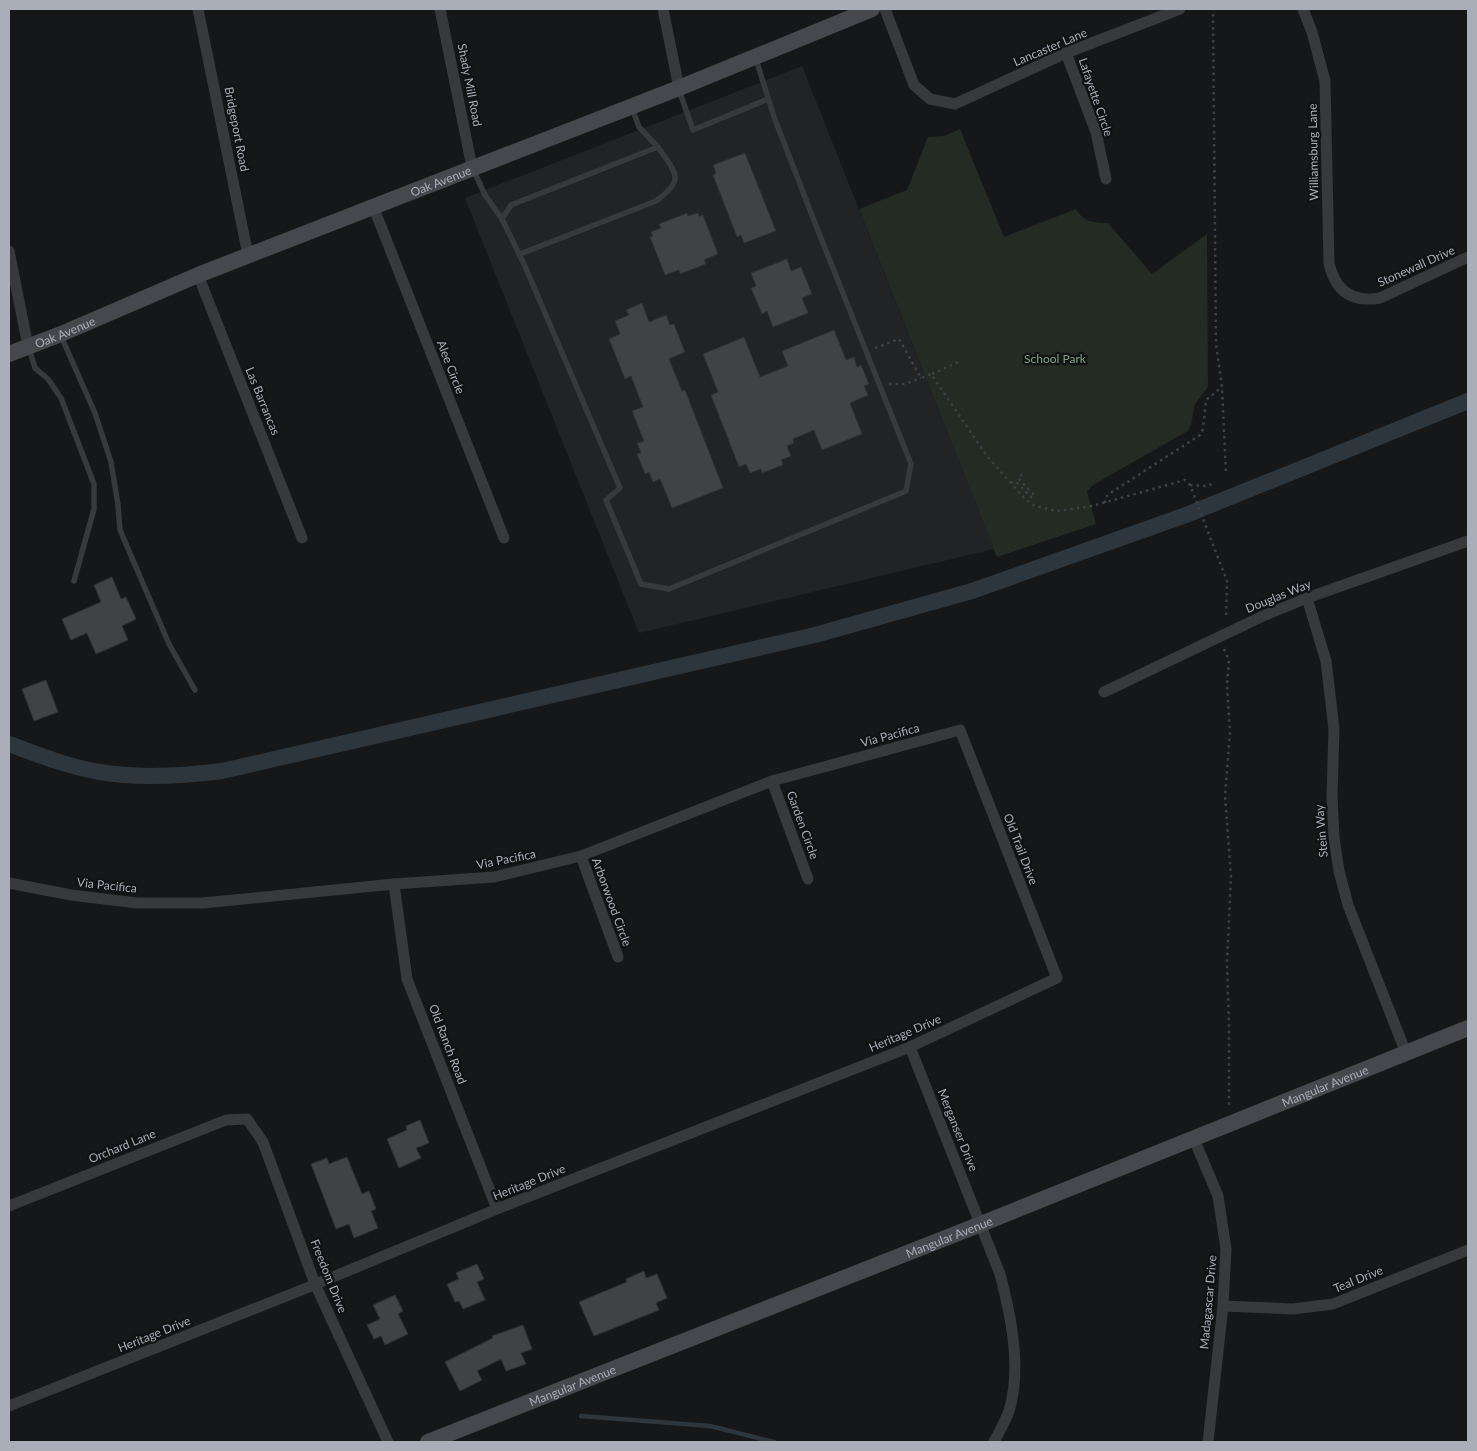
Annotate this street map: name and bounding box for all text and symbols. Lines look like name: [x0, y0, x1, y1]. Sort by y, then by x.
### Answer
street label: Lancaster Lane: [1011, 25, 1089, 69]
street label: Shady Mill Road: [455, 42, 485, 128]
street label: Lafayette Circle: [1076, 56, 1116, 138]
street label: Bridgeport Road: [221, 85, 253, 173]
street label: Williamsburg Lane: [1305, 103, 1321, 201]
street label: Oak Avenue: [408, 162, 473, 199]
street label: Stonewall Drive: [1375, 242, 1457, 290]
street label: Oak Avenue: [32, 313, 97, 351]
street label: Alee Circle: [434, 338, 468, 396]
park label: School Park: [1024, 351, 1087, 366]
street label: Las Barrancas: [243, 365, 283, 437]
street label: Douglas Way: [1243, 576, 1314, 616]
street label: Via Pacifica: [859, 720, 921, 750]
street label: Garden Circle: [784, 789, 822, 861]
street label: Stein Way: [1311, 803, 1331, 858]
street label: Old Trail Drive: [1001, 811, 1041, 887]
street label: Via Pacifica: [475, 846, 537, 872]
street label: Arborwood Circle: [589, 856, 635, 948]
street label: Via Pacifica: [76, 874, 138, 896]
street label: Old Ranch Road: [426, 1002, 470, 1086]
street label: Heritage Drive: [867, 1011, 943, 1055]
street label: Mangular Avenue: [1279, 1062, 1370, 1110]
street label: Merganser Drive: [935, 1087, 981, 1173]
street label: Orchard Lane: [86, 1126, 158, 1166]
street label: Heritage Drive: [490, 1161, 568, 1203]
street label: Mangular Avenue: [903, 1213, 995, 1260]
street label: Freedom Drive: [307, 1237, 351, 1315]
street label: Madagascar Drive: [1196, 1254, 1220, 1350]
street label: Teal Drive: [1331, 1262, 1385, 1296]
street label: Heritage Drive: [115, 1313, 193, 1355]
street label: Mangular Avenue: [527, 1361, 618, 1409]

